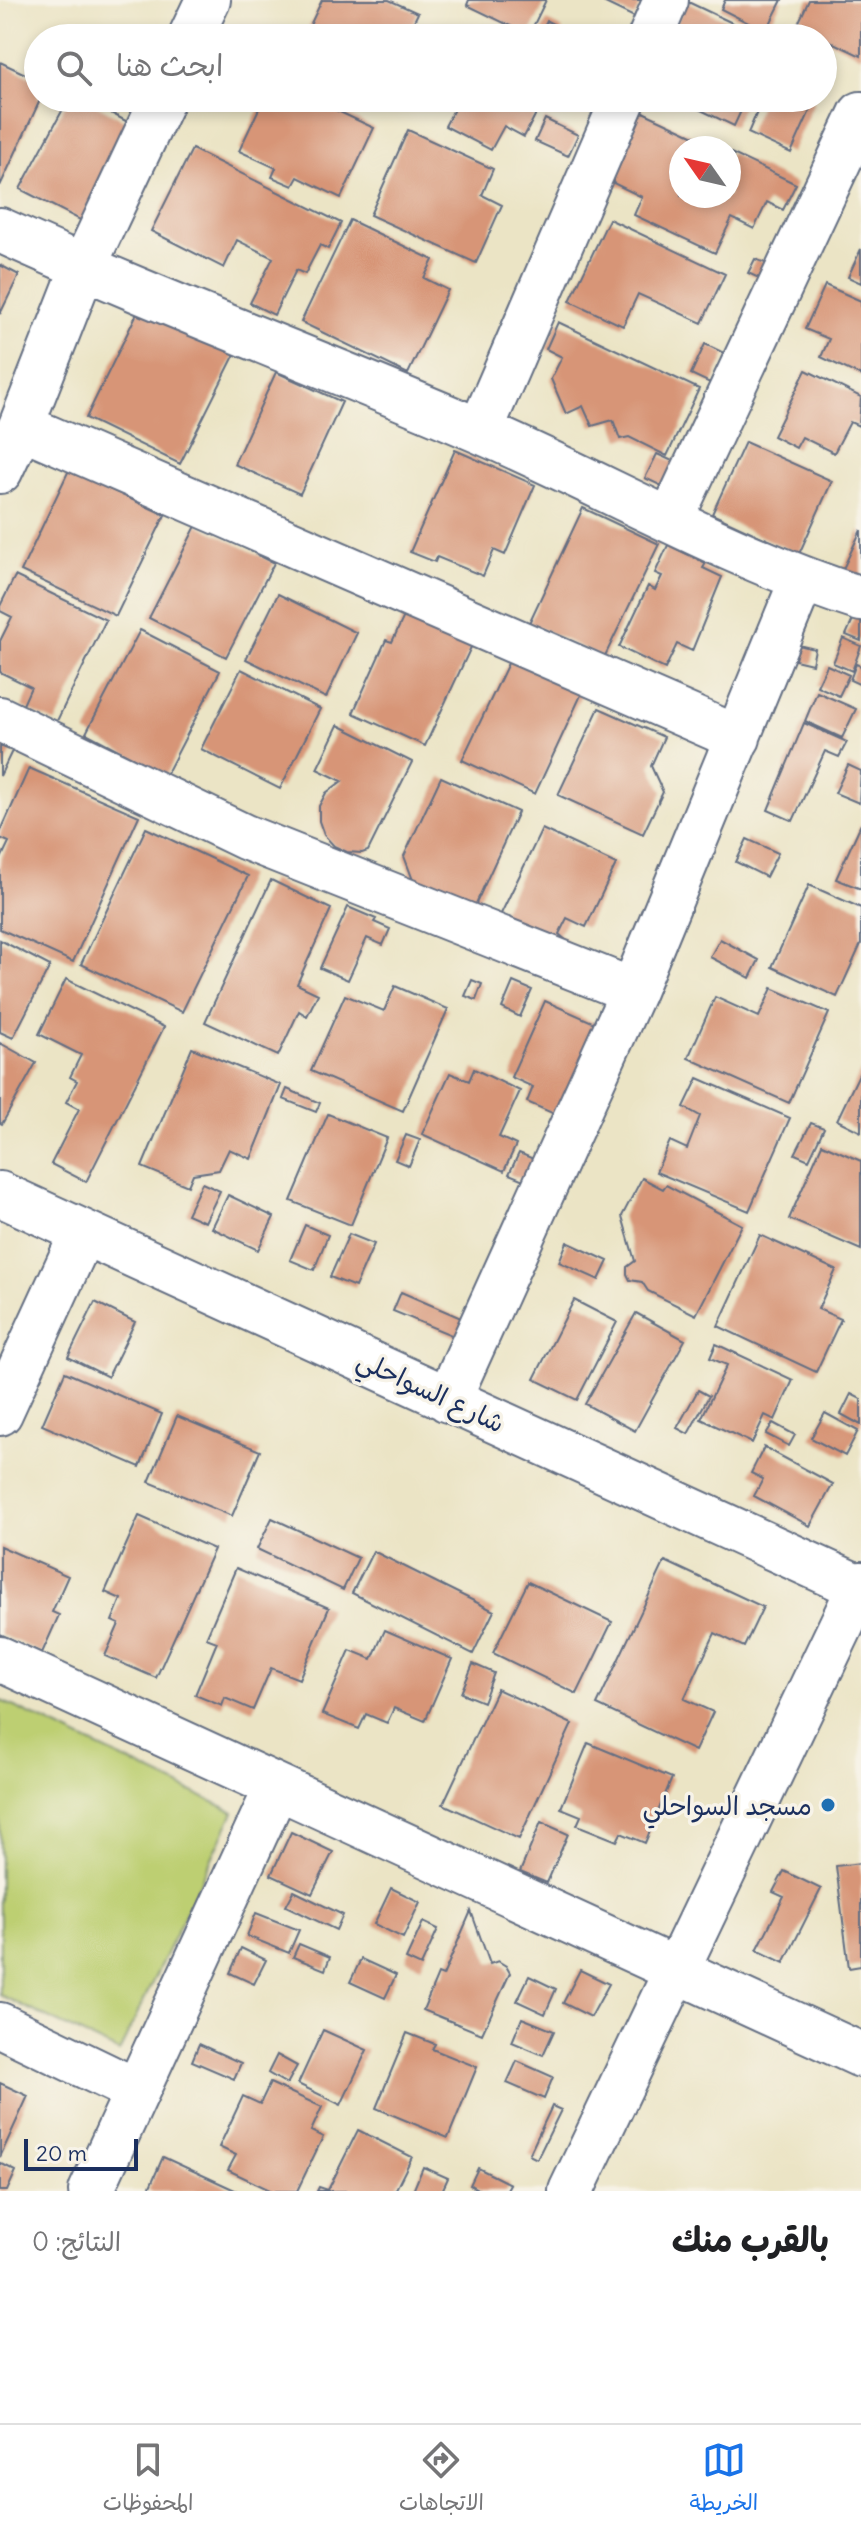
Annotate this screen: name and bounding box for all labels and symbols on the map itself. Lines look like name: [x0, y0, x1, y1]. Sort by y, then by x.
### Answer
north arrow: [669, 136, 741, 208]
street label: شارع السواحلي: [349, 1342, 510, 1446]
place label: مسجد السواحلي: [643, 1789, 812, 1829]
marker: مسجد السواحلي: [819, 1796, 837, 1814]
scale bar: [24, 2135, 138, 2171]

